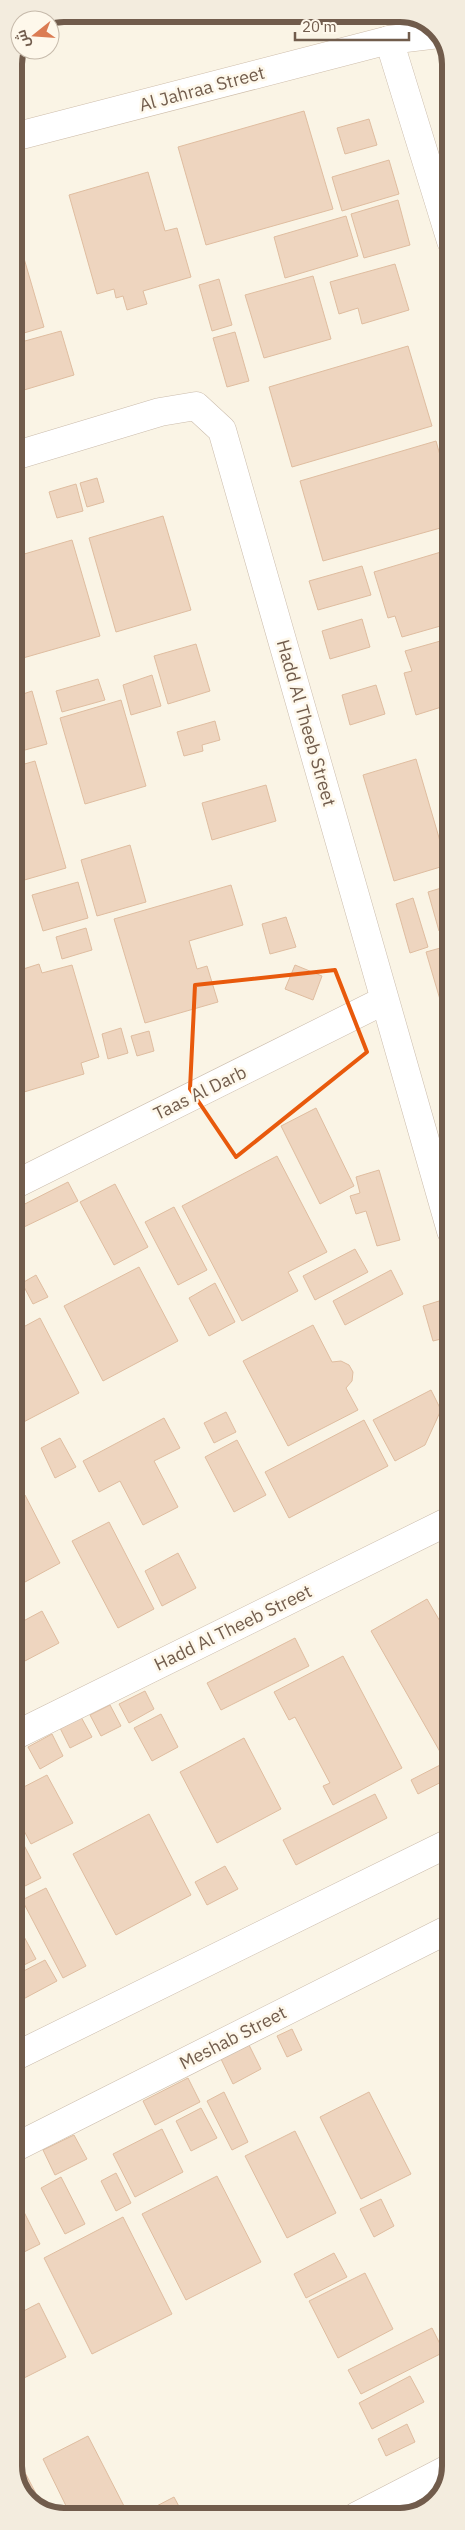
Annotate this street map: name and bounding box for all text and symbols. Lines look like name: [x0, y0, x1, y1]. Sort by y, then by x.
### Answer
north arrow: [10, 10, 60, 60]
scale bar: [295, 10, 409, 42]
text: 20 m: [302, 17, 337, 36]
text: ش: [11, 28, 34, 50]
street label: Al Jahraa Street: [137, 61, 267, 116]
street label: Hadd Al Theeb Street: [272, 637, 341, 809]
street label: Taas Al Darb: [149, 1060, 250, 1125]
street label: Hadd Al Theeb Street: [150, 1579, 315, 1676]
street label: Meshab Street: [175, 2001, 290, 2074]

